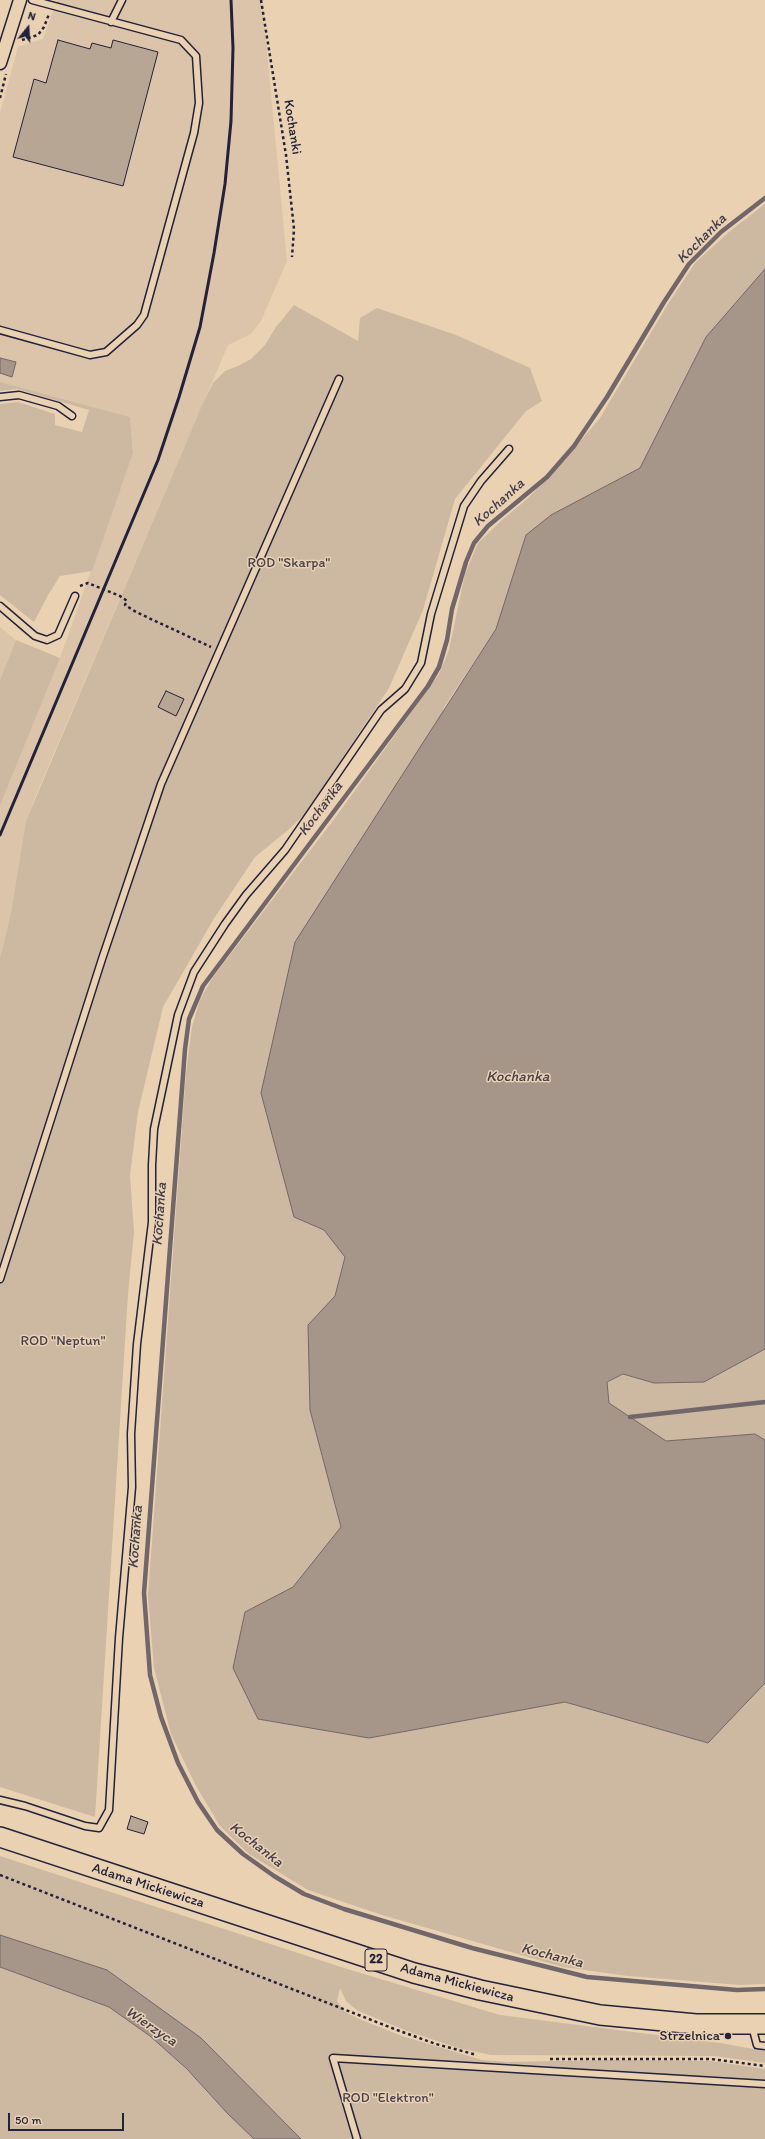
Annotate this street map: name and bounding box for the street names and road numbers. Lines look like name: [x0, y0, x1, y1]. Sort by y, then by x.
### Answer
street label: Kochanki: [279, 98, 305, 156]
street label: Adama Mickiewicza: [90, 1860, 206, 1912]
road number: 22: [365, 1949, 387, 1971]
street label: Adama Mickiewicza: [398, 1960, 516, 2006]

